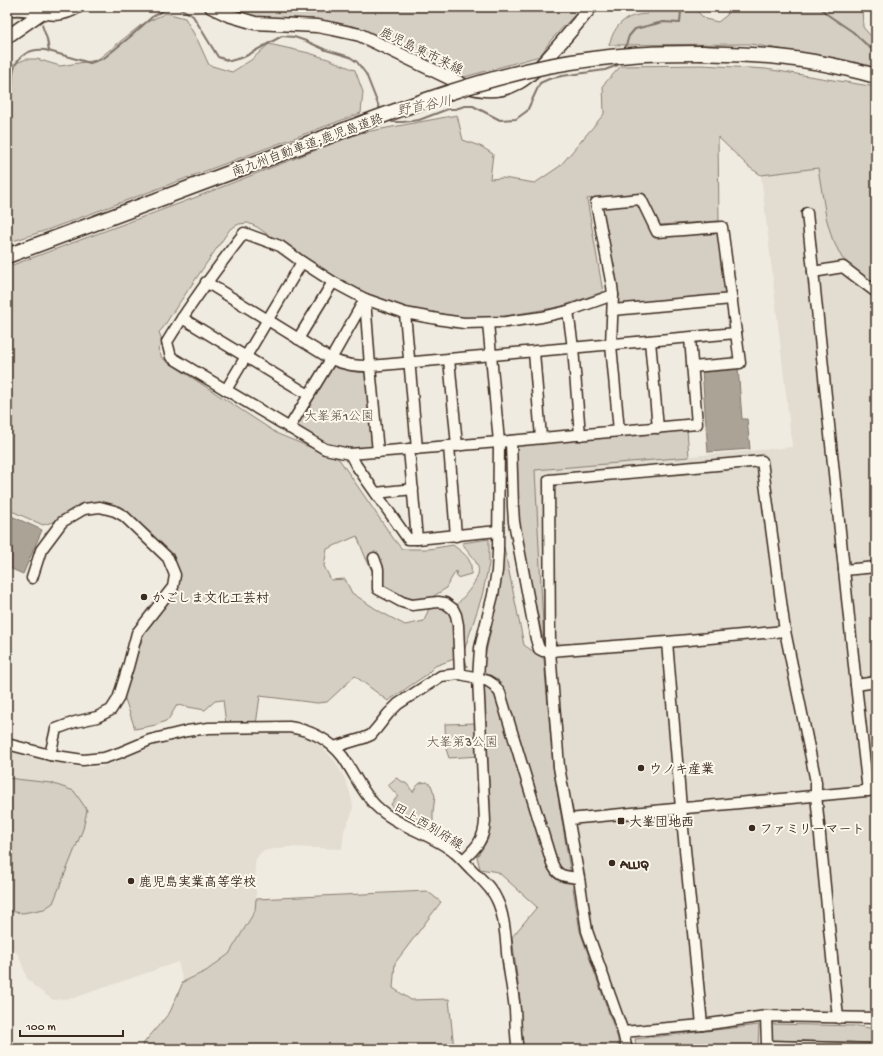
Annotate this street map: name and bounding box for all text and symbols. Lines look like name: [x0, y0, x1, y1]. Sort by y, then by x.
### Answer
street label: 鹿児島東市来線: [377, 25, 466, 79]
water label: 野首谷川: [395, 93, 454, 121]
street label: 南九州自動車道;鹿児島道路: [230, 111, 386, 181]
park label: 大峯第1公園: [304, 409, 374, 425]
place label: かごしま文化工芸村: [152, 591, 269, 607]
marker: かごしま文化工芸村: [139, 592, 149, 602]
park label: 大峯第3公園: [426, 735, 498, 751]
place label: ウノキ産業: [649, 762, 714, 778]
marker: ウノキ産業: [636, 763, 646, 773]
street label: 田上西別府線: [390, 801, 466, 854]
place label: 大峯団地西: [629, 815, 694, 831]
marker: 大峯団地西: [616, 816, 626, 826]
marker: ファミリーマート: [747, 823, 757, 833]
place label: ファミリーマート: [760, 823, 865, 838]
marker: ALLIQ: [607, 858, 617, 868]
place label: ALLIQ: [619, 858, 649, 873]
place label: 鹿児島実業高等学校: [139, 875, 256, 891]
marker: 鹿児島実業高等学校: [126, 876, 136, 886]
scale bar: [20, 1012, 123, 1038]
text: 100 m: [25, 1021, 56, 1035]

